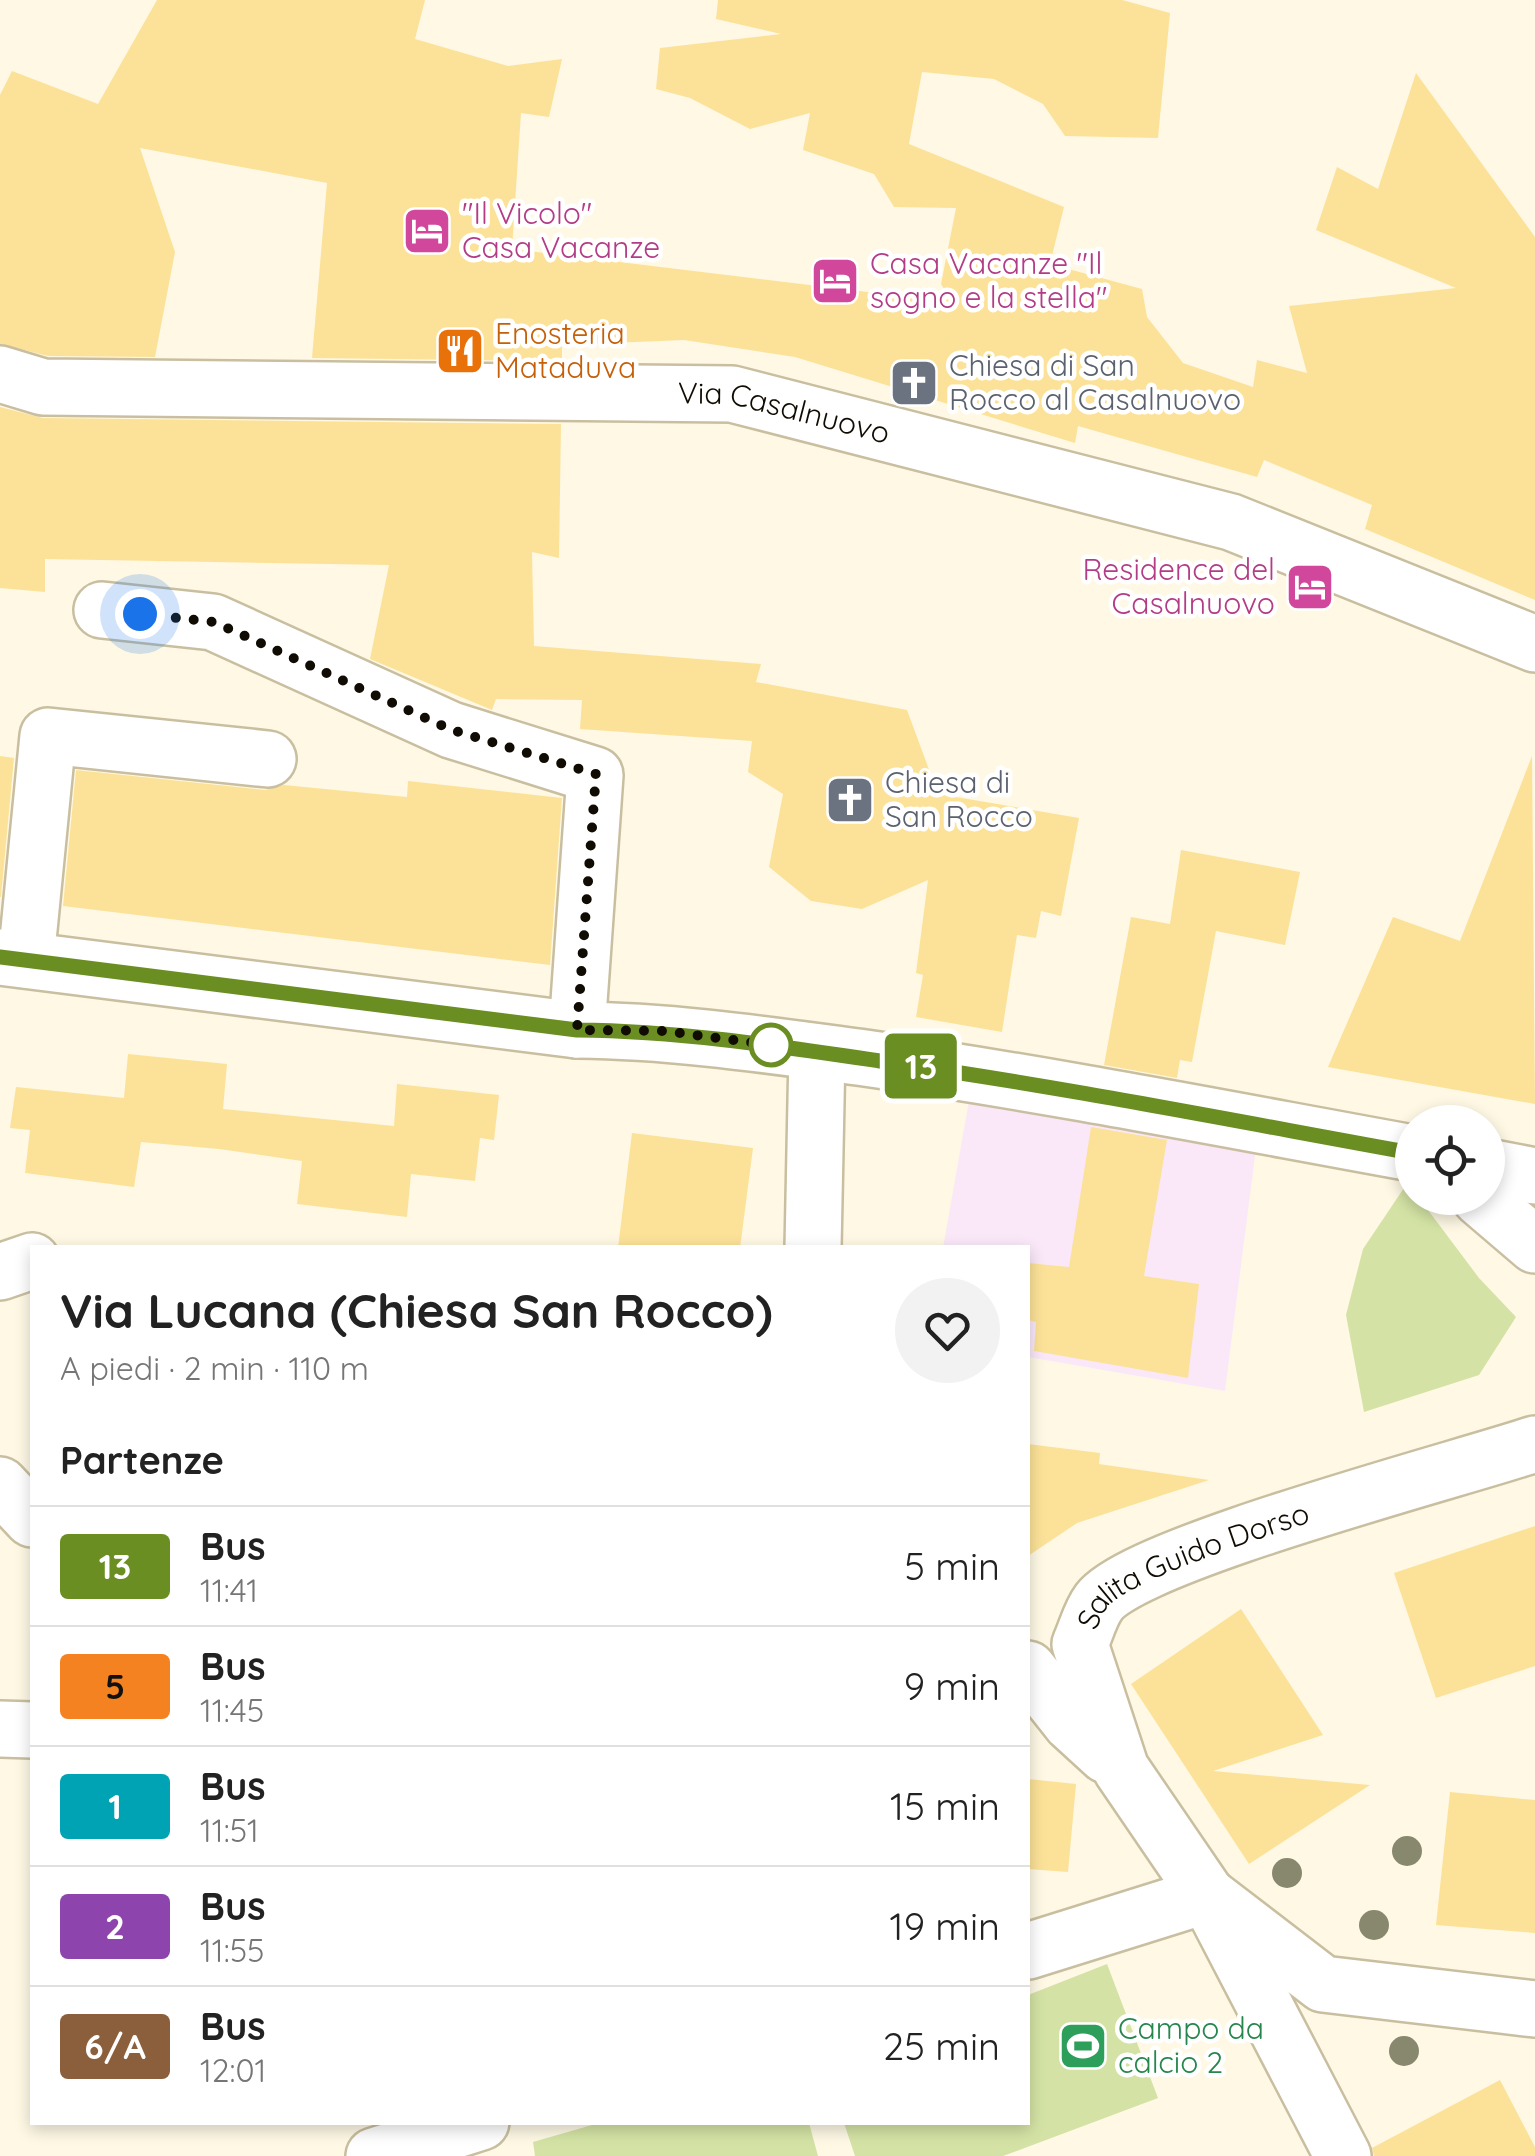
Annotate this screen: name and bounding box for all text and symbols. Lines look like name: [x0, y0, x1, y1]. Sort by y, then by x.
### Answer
place label: "Il Vicolo" Casa Vacanze: [462, 194, 660, 266]
hotel icon: "Il Vicolo" Casa Vacanze: [401, 205, 453, 257]
place label: Casa Vacanze "Il sogno e la stella": [870, 244, 1107, 316]
hotel icon: Casa Vacanze "Il sogno e la stella": [809, 255, 861, 307]
place label: Enosteria Mataduva: [495, 314, 636, 386]
restaurant icon: Enosteria Mataduva: [434, 325, 486, 377]
place label: Chiesa di San Rocco al Casalnuovo: [949, 346, 1241, 418]
church icon: Chiesa di San Rocco al Casalnuovo: [888, 357, 940, 409]
street label: Via Casalnuovo: [678, 373, 894, 452]
place label: Residence del Casalnuovo: [1082, 550, 1275, 622]
hotel icon: Residence del Casalnuovo: [1284, 561, 1336, 613]
your location: [115, 589, 165, 639]
place label: Chiesa di San Rocco: [885, 763, 1033, 835]
church icon: Chiesa di San Rocco: [824, 774, 876, 826]
unlabelled marker: [750, 1024, 792, 1066]
line badge: 13: [876, 1034, 966, 1098]
text: 13: [905, 1044, 937, 1088]
map controls: [1395, 1105, 1505, 1215]
button: locate: [1395, 1105, 1505, 1215]
button: heart: [895, 1278, 1000, 1383]
text: Via Lucana (Chiesa San Rocco): [60, 1280, 773, 1340]
text: A piedi · 2 min · 110 m: [60, 1348, 369, 1388]
text: Partenze: [60, 1436, 224, 1484]
street label: Salita Guido Dorso: [1068, 1493, 1314, 1634]
text: Bus: [200, 1522, 266, 1570]
text: 5 min: [904, 1542, 1000, 1590]
text: 13: [99, 1544, 131, 1588]
text: 11:41: [200, 1570, 258, 1610]
text: Bus: [200, 1642, 266, 1690]
text: 9 min: [904, 1662, 1000, 1710]
text: 5: [105, 1664, 125, 1708]
text: 11:45: [200, 1690, 264, 1730]
text: Bus: [200, 1762, 266, 1810]
text: 15 min: [890, 1782, 1000, 1830]
text: 1: [108, 1784, 122, 1828]
text: 11:51: [200, 1810, 259, 1850]
text: Bus: [200, 1882, 266, 1930]
text: 19 min: [890, 1902, 1000, 1950]
text: 2: [105, 1904, 125, 1948]
text: 11:55: [200, 1930, 265, 1970]
text: Bus: [200, 2002, 266, 2050]
place label: Campo da calcio 2: [1118, 2009, 1264, 2081]
sports icon: Campo da calcio 2: [1057, 2020, 1109, 2072]
text: 25 min: [883, 2022, 1000, 2070]
text: 6/A: [84, 2024, 146, 2068]
text: 12:01: [200, 2050, 266, 2090]

